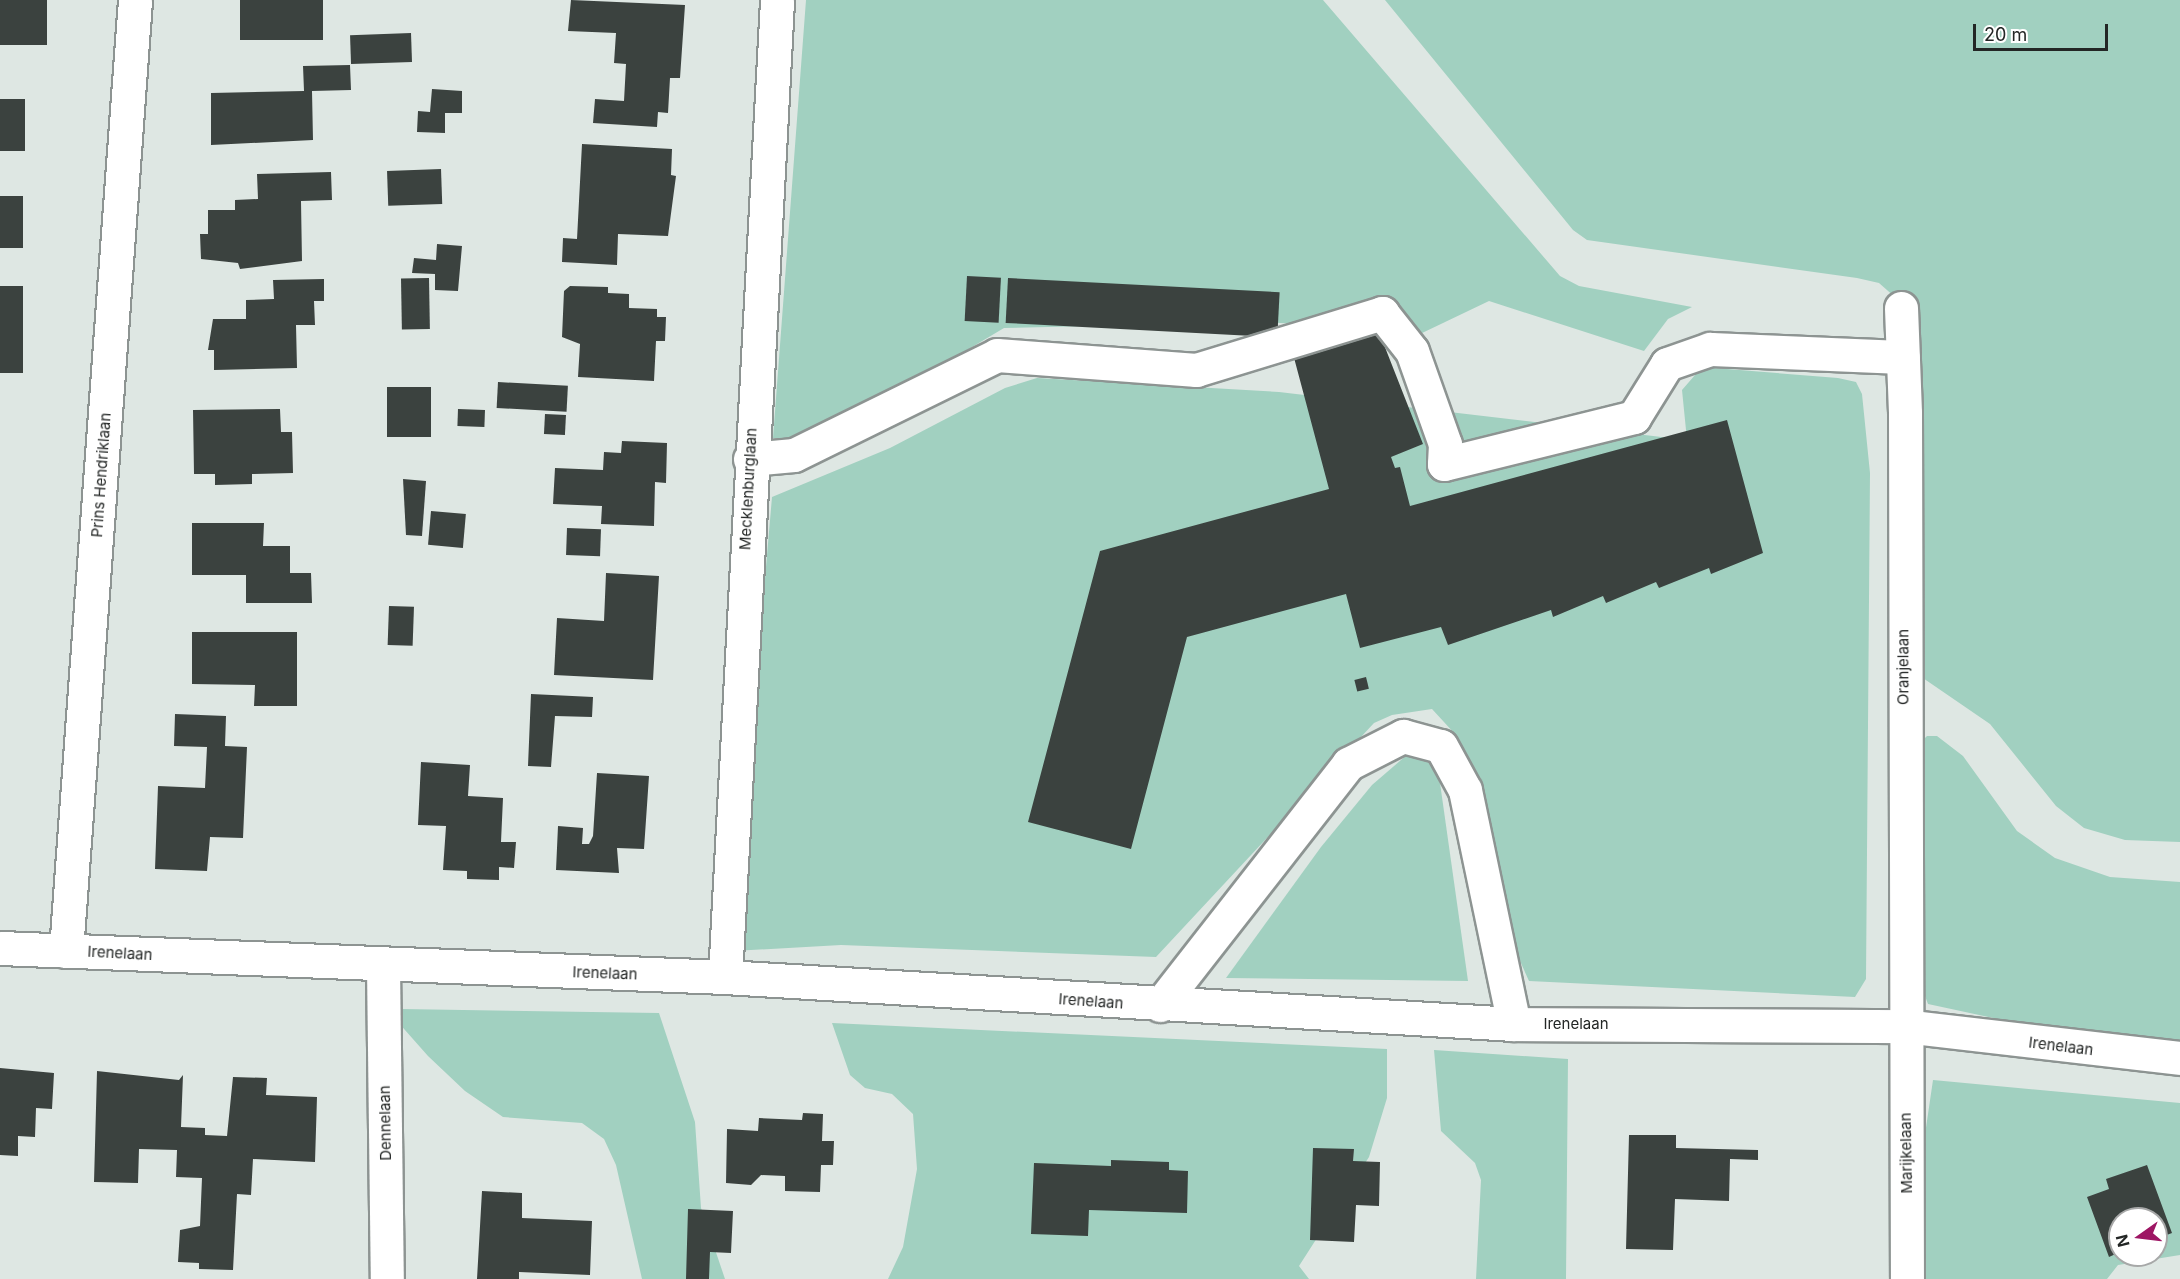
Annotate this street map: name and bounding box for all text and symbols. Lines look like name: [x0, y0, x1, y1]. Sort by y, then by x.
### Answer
scale bar: [1976, 12, 2111, 50]
text: 20 m: [1984, 24, 2027, 45]
street label: Prins Hendriklaan: [88, 412, 114, 538]
street label: Mecklenburglaan: [736, 427, 760, 551]
street label: Oranjelaan: [1894, 629, 1912, 705]
street label: Irenelaan: [87, 942, 153, 964]
street label: Irenelaan: [572, 963, 638, 983]
street label: Irenelaan: [1058, 990, 1124, 1012]
street label: Irenelaan: [1543, 1015, 1609, 1033]
street label: Irenelaan: [2028, 1033, 2094, 1059]
street label: Dennelaan: [375, 1085, 395, 1161]
street label: Marijkelaan: [1896, 1112, 1916, 1194]
north arrow: [2108, 1207, 2168, 1267]
text: N: [2111, 1233, 2134, 1249]

